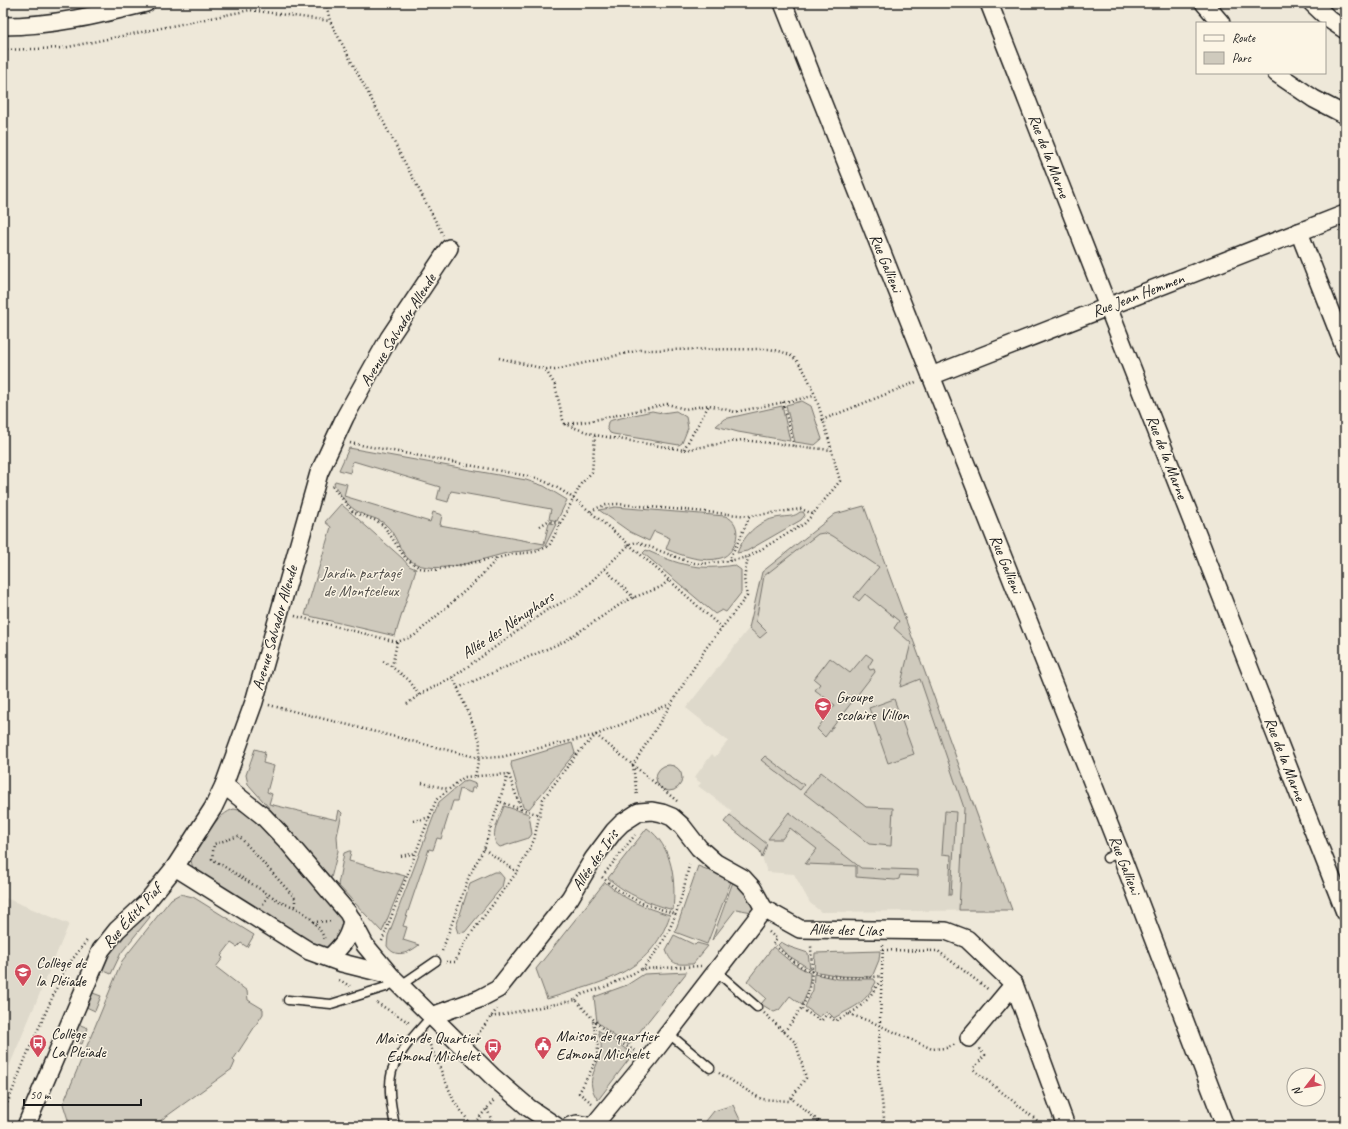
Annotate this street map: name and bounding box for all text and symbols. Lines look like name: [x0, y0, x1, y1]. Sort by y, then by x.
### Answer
legend: [1196, 22, 1326, 74]
text: Route: [1232, 30, 1256, 46]
text: Parc: [1232, 50, 1252, 66]
street label: Rue de la Marne: [1024, 111, 1075, 202]
street label: Rue Gallieni: [865, 231, 908, 297]
street label: Rue Jean Hemmen: [1089, 268, 1187, 322]
street label: Avenue Salvador Allende: [355, 269, 441, 390]
street label: Rue de la Marne: [1142, 412, 1193, 503]
street label: Rue Gallieni: [985, 532, 1028, 598]
street label: Avenue Salvador Allende: [248, 562, 303, 693]
park label: Jardin partagé de Montceleux: [320, 563, 403, 601]
street label: Allée des Nénuphars: [458, 586, 559, 663]
place label: Groupe scolaire Villon: [836, 687, 910, 725]
school or university icon: Groupe scolaire Villon: [813, 696, 833, 721]
street label: Rue de la Marne: [1260, 714, 1311, 805]
street label: Allée des Iris: [567, 824, 623, 894]
street label: Rue Gallieni: [1105, 833, 1146, 899]
street label: Rue Édith Piaf: [98, 877, 168, 952]
street label: Allée des Lilas: [809, 919, 884, 941]
place label: Collège de la Pléiade: [36, 953, 88, 991]
school or university icon: Collège de la Pléiade: [13, 962, 33, 987]
place label: Collège La Pleïade: [51, 1024, 107, 1062]
place label: Maison de quartier Edmond Michelet: [556, 1026, 661, 1064]
place label: Maison de Quartier Edmond Michelet: [375, 1028, 482, 1066]
bus stop icon: Collège La Pleïade: [28, 1033, 48, 1058]
public building icon: Maison de quartier Edmond Michelet: [533, 1035, 553, 1060]
bus stop icon: Maison de Quartier Edmond Michelet: [483, 1037, 503, 1062]
north arrow: [1286, 1067, 1326, 1107]
scale bar: [24, 1081, 141, 1107]
text: N: [1289, 1084, 1305, 1099]
text: 50 m: [30, 1087, 52, 1103]

